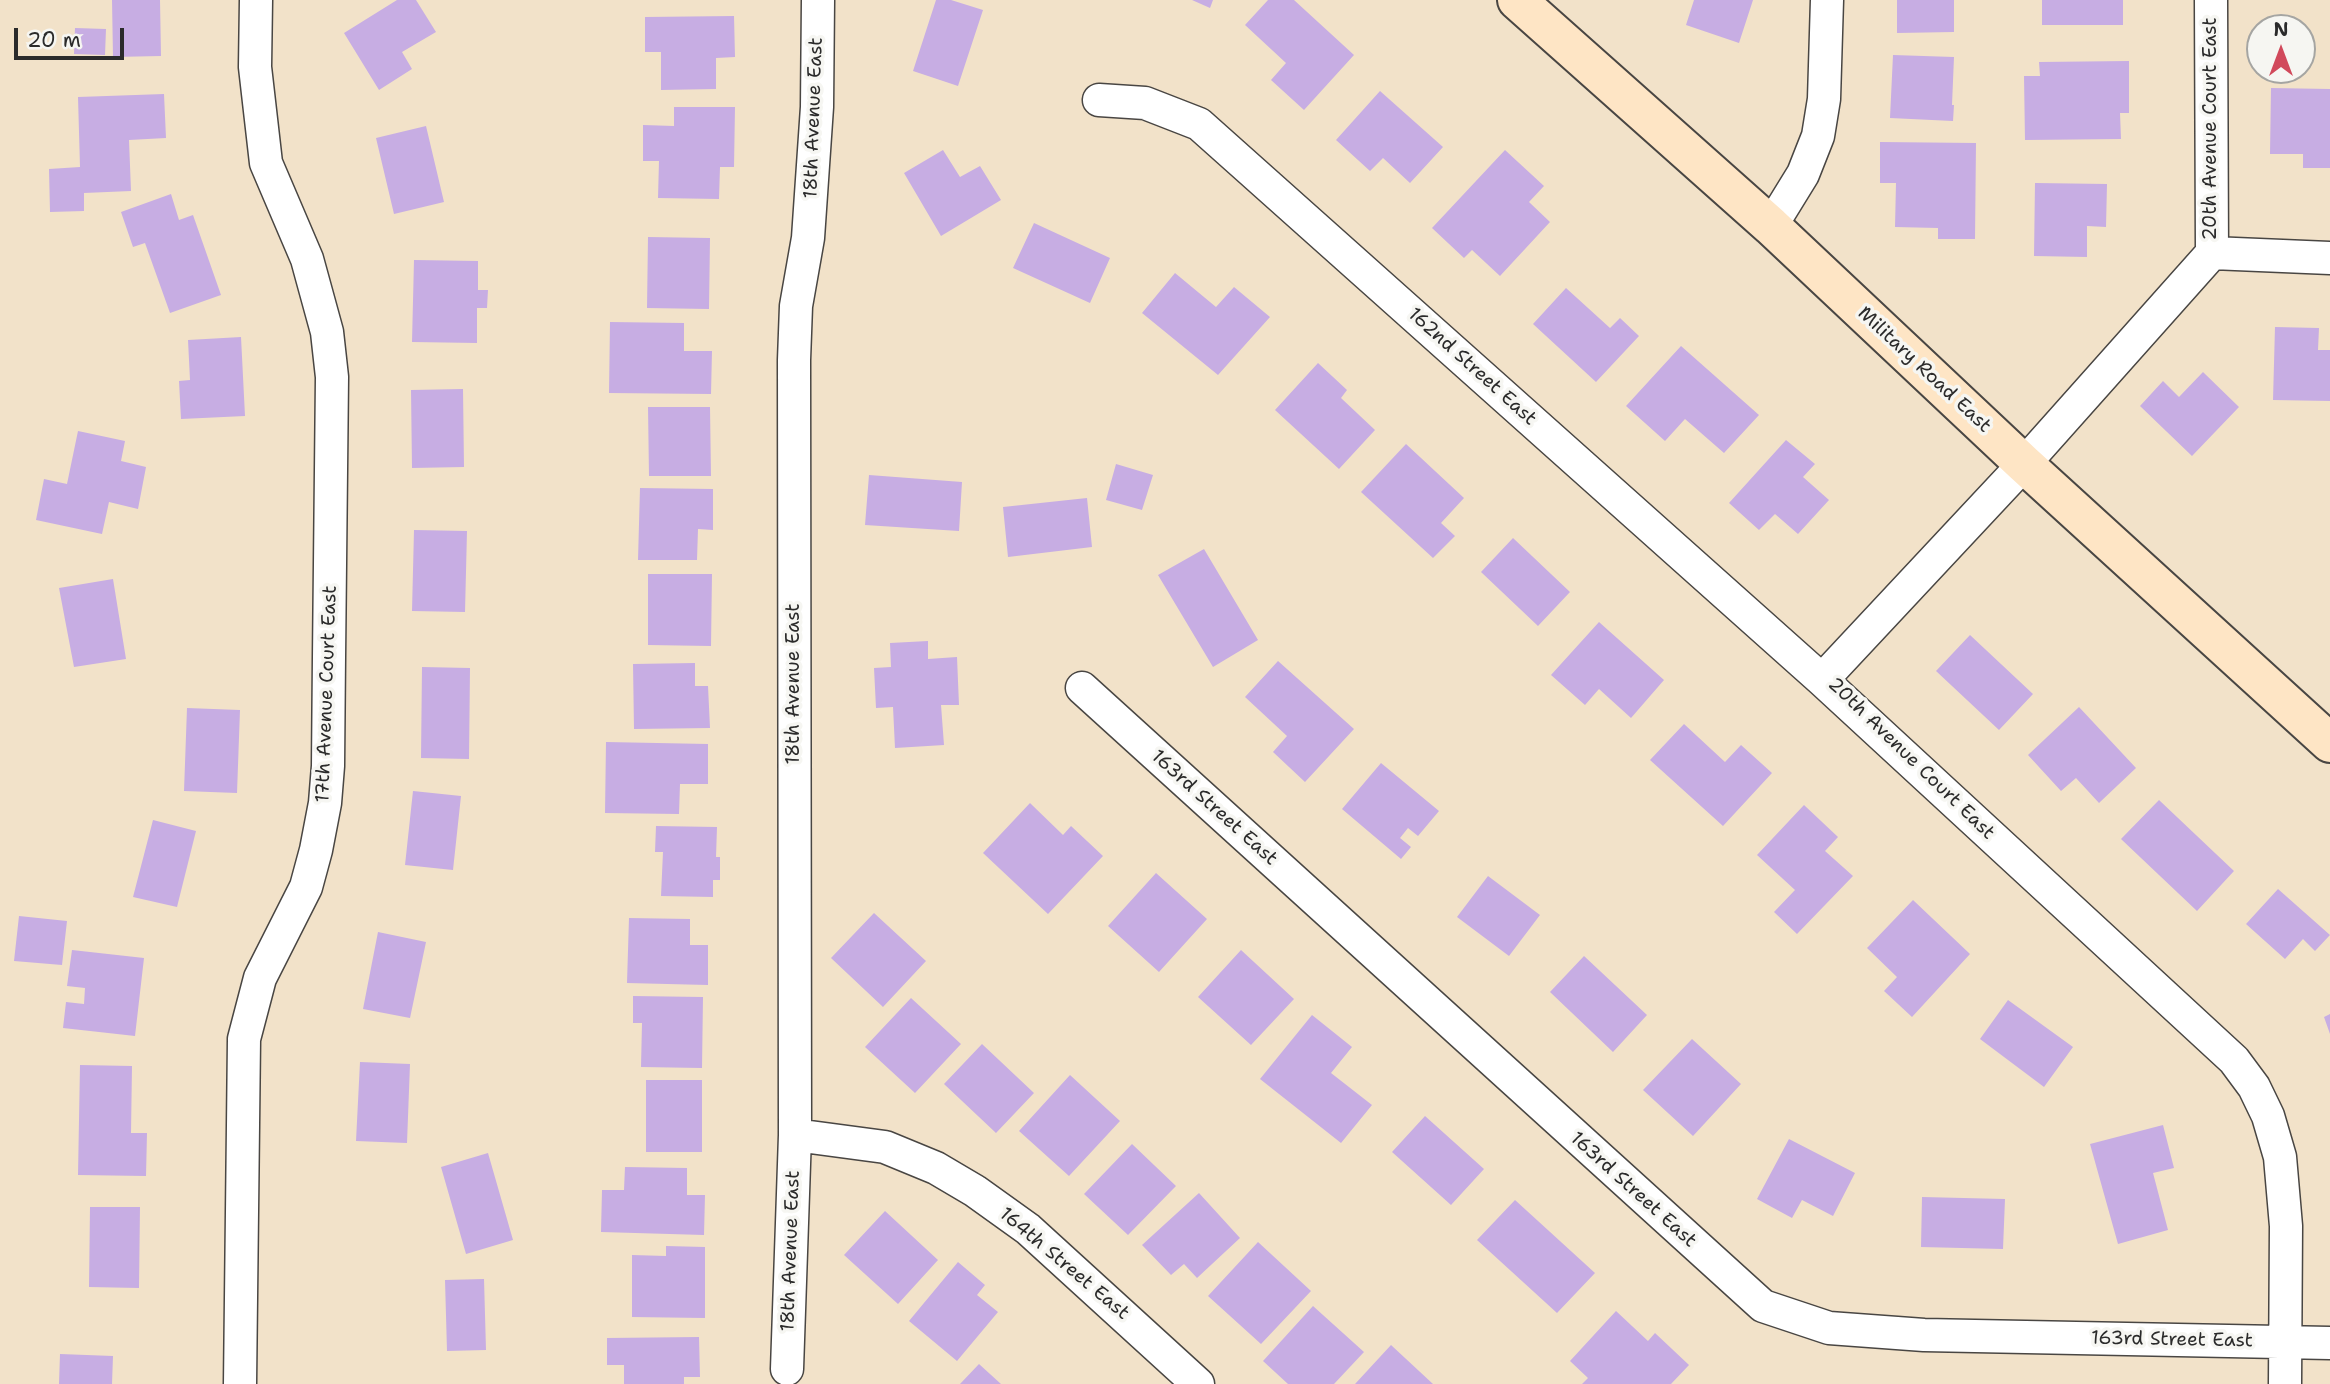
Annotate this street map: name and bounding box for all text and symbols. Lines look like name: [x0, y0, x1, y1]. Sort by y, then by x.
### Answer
scale bar: [18, 14, 128, 58]
north arrow: [2246, 14, 2316, 84]
street label: 20th Avenue Court East: [2200, 17, 2222, 241]
text: N: [2273, 17, 2289, 42]
text: 20 m: [27, 26, 81, 54]
street label: 18th Avenue East: [800, 37, 828, 199]
street label: Military Road East: [1852, 302, 1996, 438]
street label: 162nd Street East: [1403, 303, 1541, 431]
street label: 17th Avenue Court East: [312, 585, 342, 803]
street label: 18th Avenue East: [783, 603, 805, 765]
street label: 20th Avenue Court East: [1823, 673, 1999, 845]
street label: 163rd Street East: [1146, 745, 1282, 871]
street label: 163rd Street East: [1565, 1127, 1701, 1253]
street label: 18th Avenue East: [777, 1170, 805, 1332]
street label: 164th Street East: [994, 1203, 1134, 1325]
street label: 163rd Street East: [2091, 1327, 2253, 1353]

